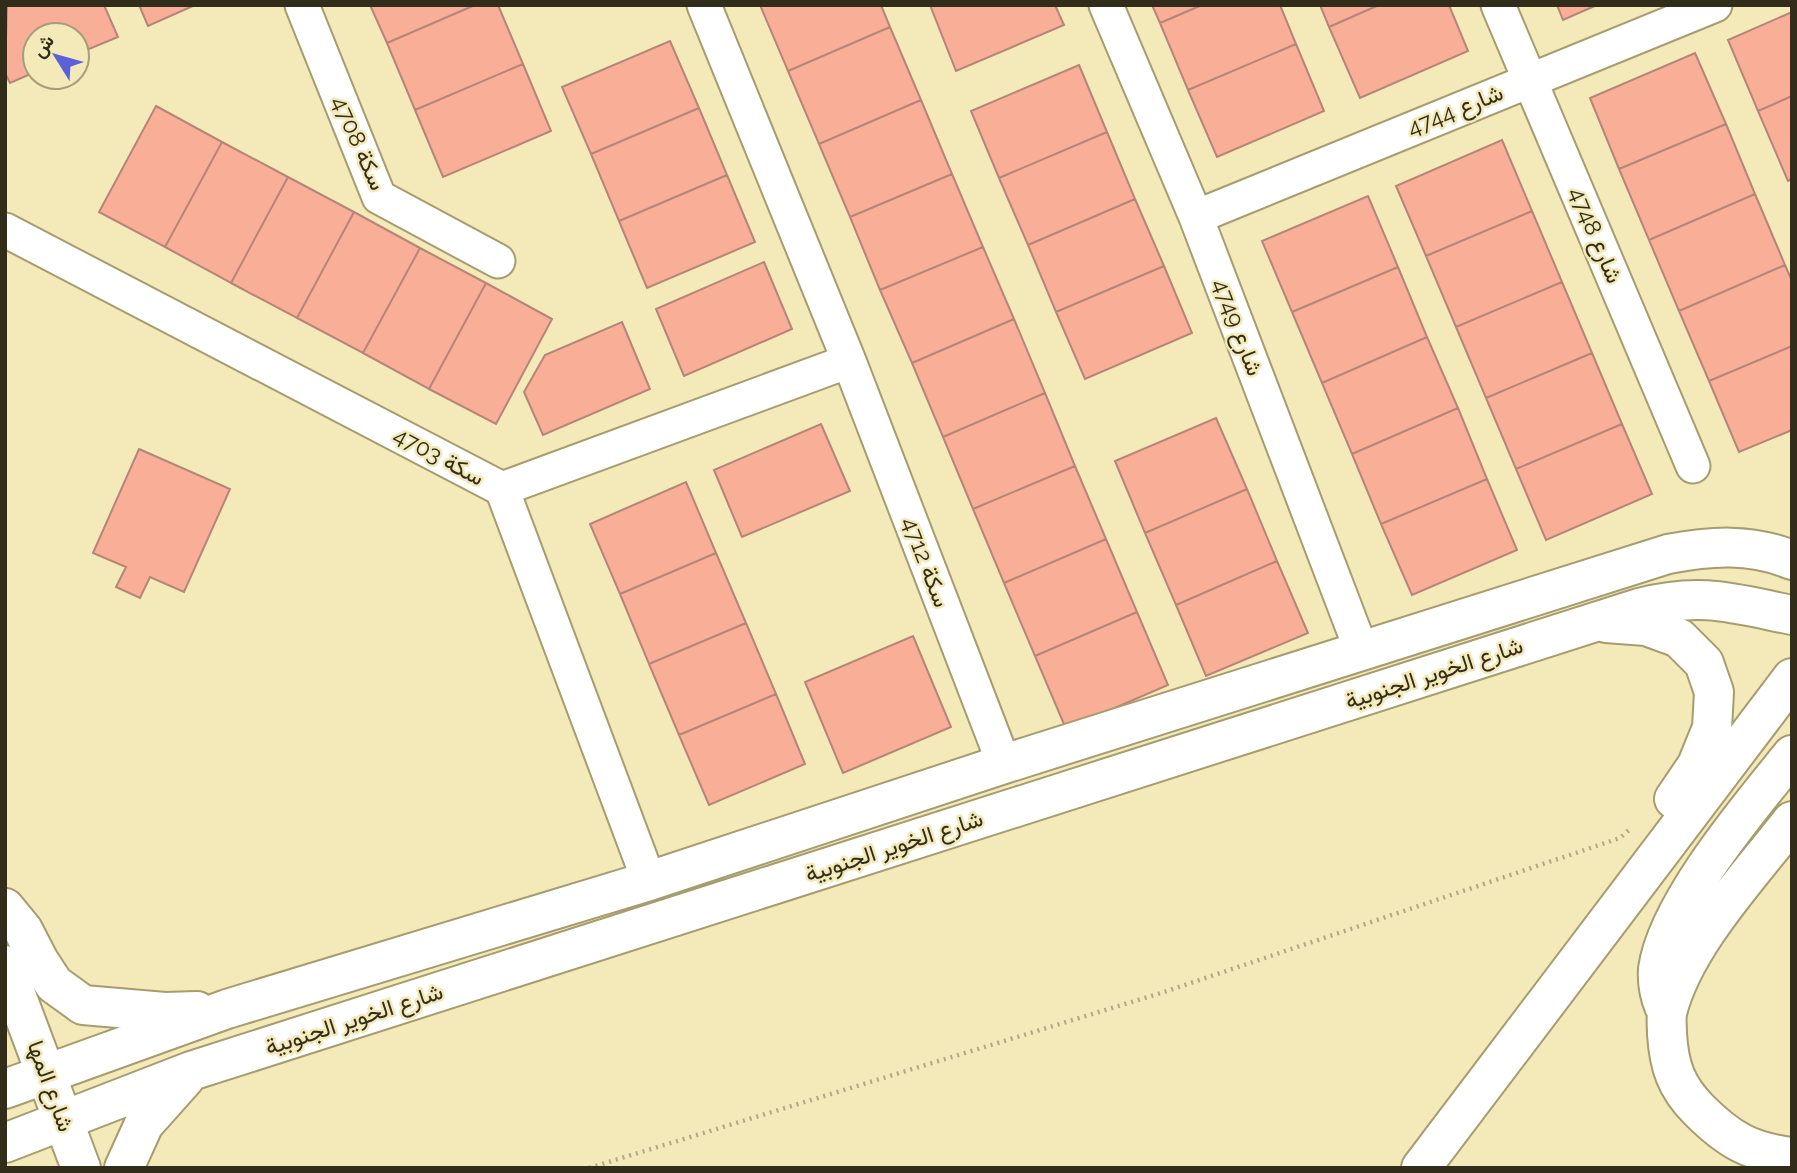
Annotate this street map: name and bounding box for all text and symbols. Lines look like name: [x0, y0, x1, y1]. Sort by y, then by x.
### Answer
north arrow: [21, 21, 91, 91]
text: ش: [27, 30, 59, 62]
street label: 4744 شارع: [1403, 78, 1508, 144]
street label: سكة 4708: [327, 92, 392, 194]
street label: 4748 شارع: [1561, 183, 1629, 288]
street label: 4749 شارع: [1205, 274, 1269, 380]
street label: 4703 سكة: [389, 420, 489, 491]
street label: سكة 4712: [897, 513, 956, 611]
street label: شارع الخوير الجنوبية: [1342, 631, 1527, 717]
street label: شارع الخوير الجنوبية: [802, 804, 987, 890]
street label: شارع الخوير الجنوبية: [262, 977, 447, 1063]
street label: شارع المها: [20, 1037, 80, 1136]

